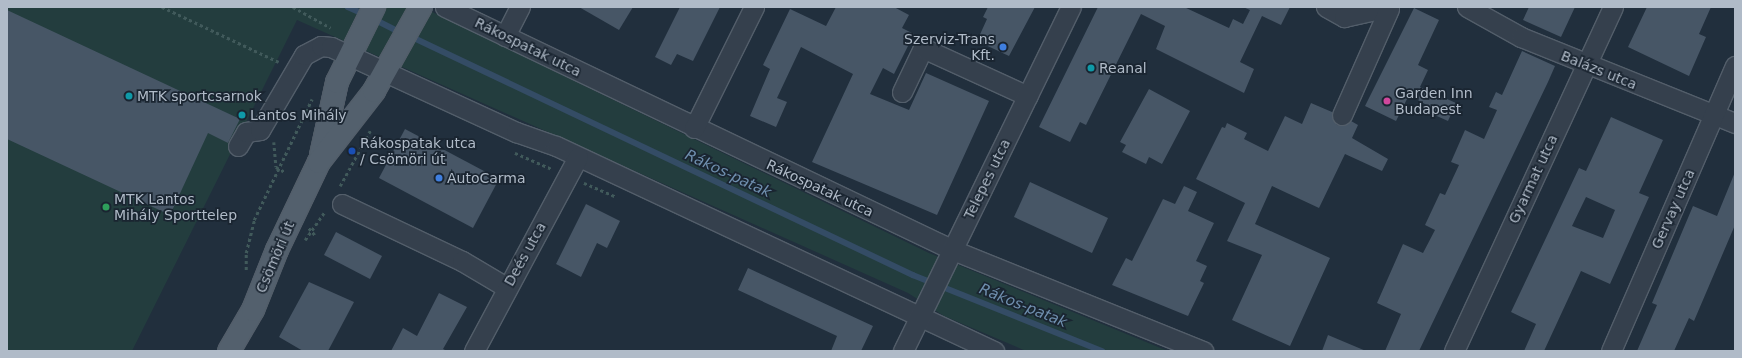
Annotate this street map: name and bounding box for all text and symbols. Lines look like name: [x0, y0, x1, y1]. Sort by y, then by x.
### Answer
street label: Rákospatak utca: [472, 14, 584, 80]
place label: Szerviz-Trans Kft.: [904, 31, 995, 64]
marker: Szerviz-Trans Kft.: [998, 42, 1008, 52]
street label: Balázs utca: [1559, 47, 1639, 93]
place label: Reanal: [1099, 60, 1147, 76]
marker: Reanal: [1086, 63, 1096, 73]
place label: Garden Inn Budapest: [1395, 85, 1473, 118]
place label: MTK sportcsarnok: [137, 88, 262, 104]
marker: MTK sportcsarnok: [124, 91, 134, 101]
marker: Garden Inn Budapest: [1382, 96, 1392, 106]
place label: Lantos Mihály: [250, 107, 347, 123]
marker: Lantos Mihály: [237, 110, 247, 120]
street label: Gyarmat utca: [1505, 132, 1561, 226]
place label: Rákospatak utca / Csömöri út: [360, 135, 476, 168]
street label: Telepes utca: [960, 136, 1014, 222]
marker: Rákospatak utca / Csömöri út: [347, 146, 357, 156]
water label: Rákos-patak: [682, 146, 774, 202]
street label: Rákospatak utca: [764, 156, 876, 220]
street label: Gervay utca: [1648, 167, 1698, 251]
place label: AutoCarma: [447, 170, 526, 186]
marker: AutoCarma: [434, 173, 444, 183]
place label: MTK Lantos Mihály Sporttelep: [114, 191, 237, 224]
marker: MTK Lantos Mihály Sporttelep: [101, 202, 111, 212]
street label: Csömöri út: [252, 219, 298, 295]
street label: Deés utca: [501, 219, 549, 289]
water label: Rákos-patak: [976, 280, 1070, 332]

